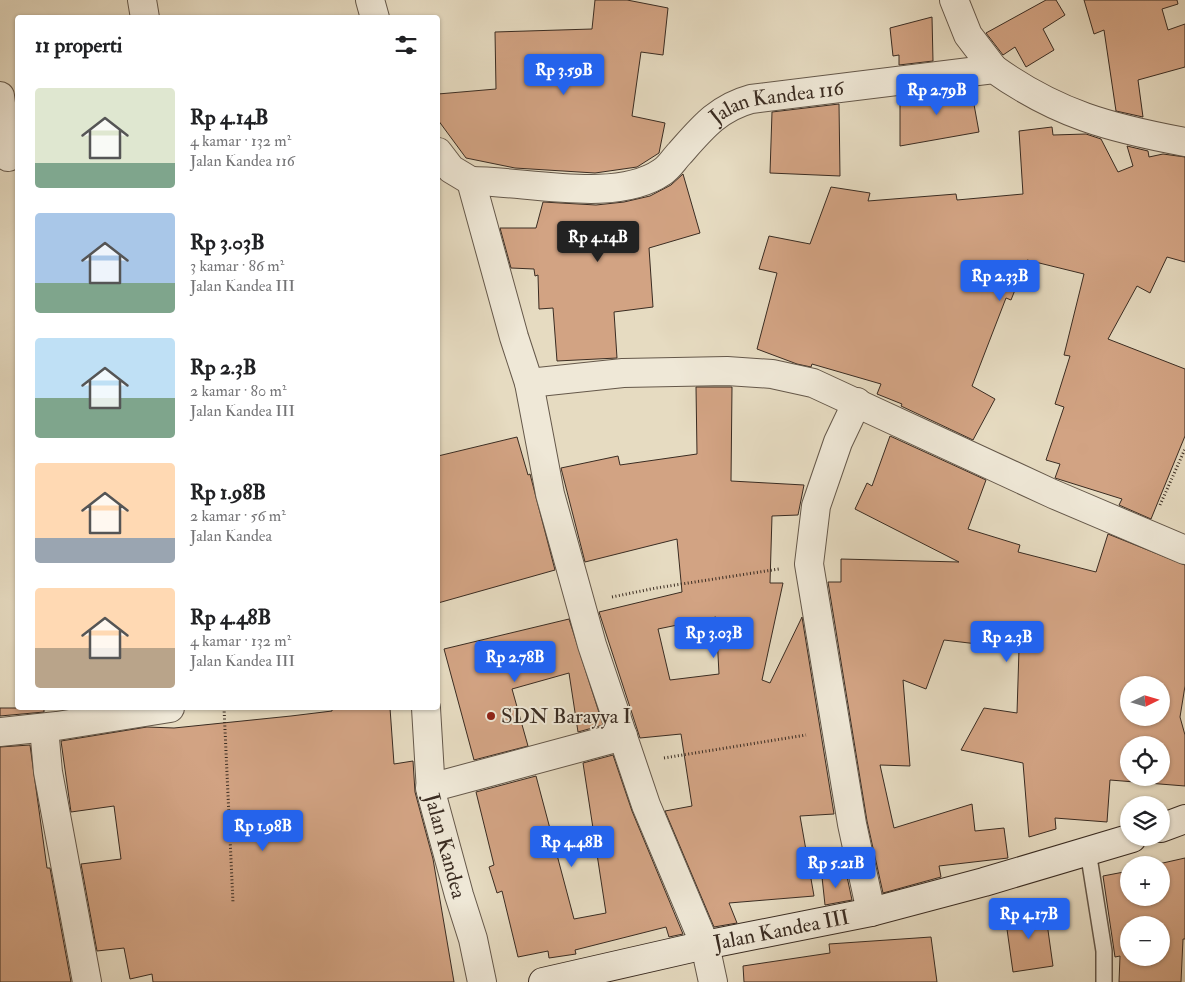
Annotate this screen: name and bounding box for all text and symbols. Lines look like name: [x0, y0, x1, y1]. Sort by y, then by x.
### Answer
icon: filters: [392, 31, 420, 59]
text: 11 properti: [35, 32, 122, 59]
pin: Rp 3.59B: [512, 54, 616, 96]
text: Rp 3.59B: [535, 60, 593, 80]
street label: Jalan Kandea 116: [703, 74, 847, 131]
pin: Rp 2.79B: [885, 74, 989, 116]
text: Rp 2.79B: [907, 80, 967, 100]
text: Rp 4.14B: [190, 104, 268, 131]
icon: home: [75, 108, 135, 168]
text: 4 kamar · 132 m²: [190, 131, 291, 151]
text: Jalan Kandea 116: [190, 151, 295, 171]
pin: Rp 4.14B: [546, 220, 650, 263]
text: Rp 4.14B: [568, 227, 628, 247]
text: Rp 3.03B: [190, 229, 265, 256]
icon: home: [75, 233, 135, 293]
text: 3 kamar · 86 m²: [190, 256, 284, 276]
pin: Rp 2.33B: [948, 260, 1052, 302]
text: Rp 2.33B: [972, 266, 1028, 286]
text: Jalan Kandea III: [190, 276, 295, 296]
text: Rp 2.3B: [190, 354, 257, 381]
icon: home: [75, 358, 135, 418]
text: 2 kamar · 80 m²: [190, 381, 286, 401]
text: Jalan Kandea III: [190, 401, 295, 421]
text: Rp 1.98B: [190, 479, 266, 506]
icon: home: [75, 483, 135, 543]
text: 2 kamar · 56 m²: [190, 506, 286, 526]
text: Jalan Kandea: [190, 526, 272, 546]
text: Rp 4.48B: [190, 604, 271, 631]
icon: home: [75, 608, 135, 668]
pin: Rp 3.03B: [662, 616, 766, 659]
pin: Rp 2.3B: [961, 620, 1053, 663]
text: Rp 3.03B: [686, 623, 742, 643]
text: Rp 2.3B: [982, 627, 1032, 647]
text: 4 kamar · 132 m²: [190, 631, 291, 651]
pin: Rp 2.78B: [463, 640, 567, 683]
text: Rp 2.78B: [486, 647, 544, 667]
text: Jalan Kandea III: [190, 651, 295, 671]
north arrow: [1120, 676, 1170, 726]
map controls: [1120, 676, 1170, 966]
place label: SDN Barayya I: [501, 703, 631, 730]
marker: SDN Barayya I: [485, 710, 497, 722]
button: locate: [1120, 736, 1170, 786]
street label: Jalan Kandea: [418, 789, 473, 902]
button: layers: [1120, 796, 1170, 846]
pin: Rp 1.98B: [211, 810, 315, 852]
text: Rp 1.98B: [234, 816, 292, 836]
pin: Rp 4.48B: [520, 826, 624, 868]
text: Rp 4.48B: [541, 832, 603, 852]
pin: Rp 5.21B: [784, 846, 888, 889]
text: Rp 5.21B: [807, 853, 865, 873]
button: +: [1120, 856, 1170, 906]
pin: Rp 4.17B: [977, 898, 1081, 940]
street label: Jalan Kandea III: [710, 903, 852, 957]
text: Rp 4.17B: [1000, 904, 1058, 924]
button: −: [1120, 916, 1170, 966]

